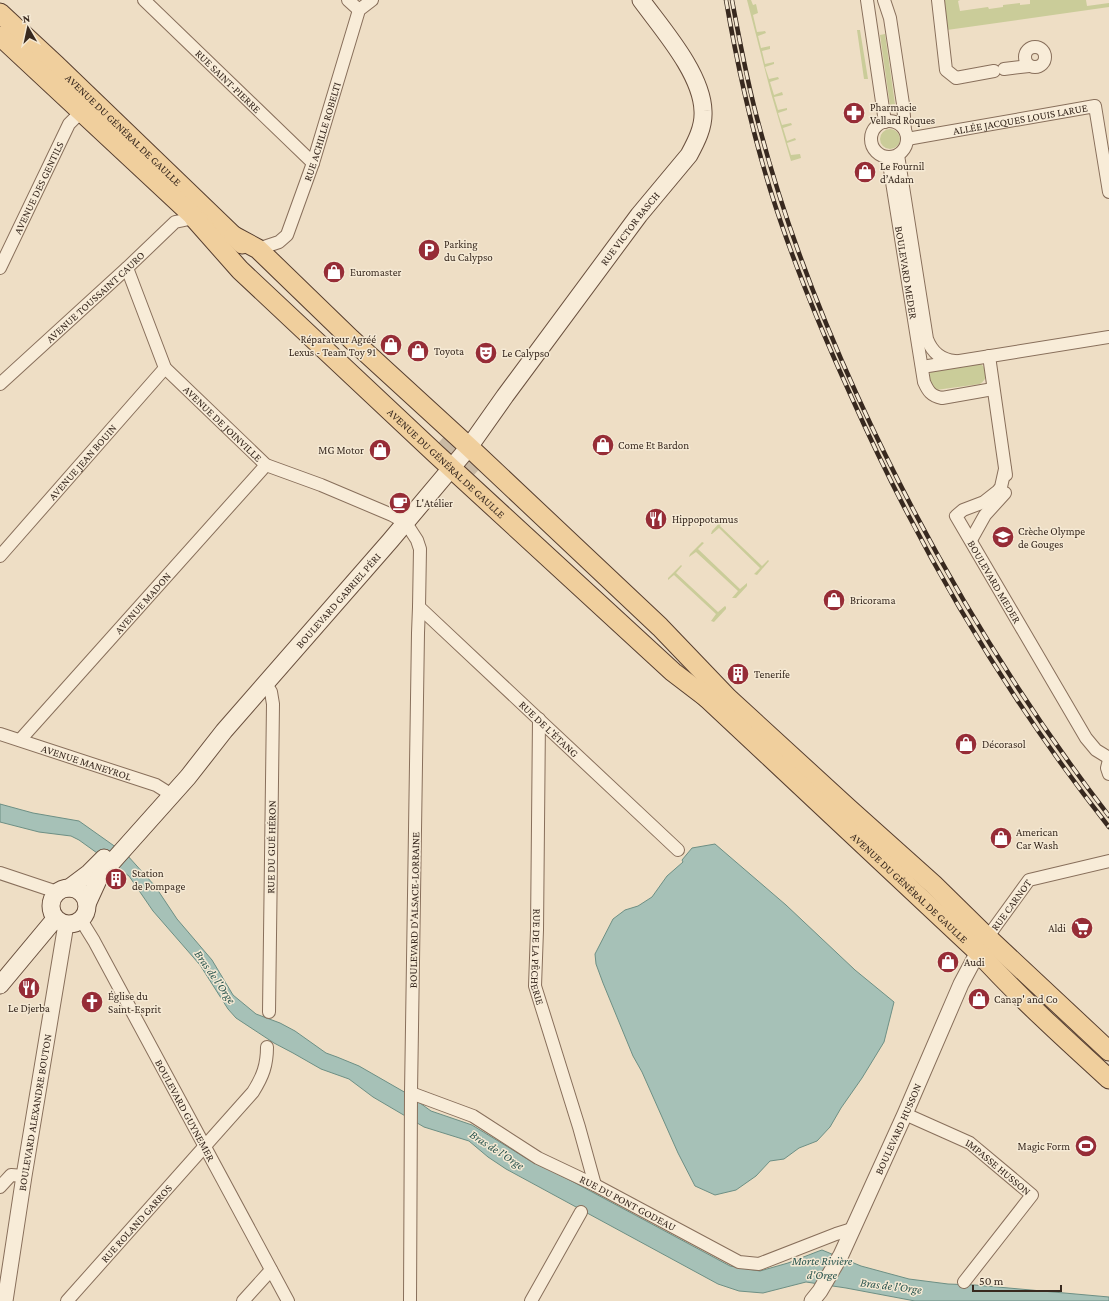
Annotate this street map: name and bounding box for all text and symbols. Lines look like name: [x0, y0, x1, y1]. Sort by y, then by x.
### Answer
north arrow: [8, 8, 48, 48]
text: N: [22, 12, 32, 25]
street label: RUE SAINT-PIERRE: [193, 47, 263, 115]
street label: AVENUE DU GÉNÉRAL DE GAULLE: [63, 72, 184, 188]
street label: RUE ACHILLE ROBELTI: [301, 81, 343, 183]
pharmacy icon: Pharmacie Vellard Roques: [841, 100, 867, 126]
place label: Pharmacie Vellard Roques: [870, 101, 935, 127]
street label: ALLÉE JACQUES LOUIS LARUE: [952, 101, 1088, 137]
street label: AVENUE DES GENTILS: [11, 139, 66, 236]
shop icon: Le Fournil d’Adam: [852, 159, 878, 185]
place label: Le Fournil d’Adam: [880, 160, 925, 185]
street label: RUE VICTOR BASCH: [598, 189, 662, 268]
street label: BOULEVARD MEDER: [893, 225, 920, 321]
parking icon: Parking du Calypso: [416, 237, 442, 263]
place label: Parking du Calypso: [444, 238, 493, 264]
street label: AVENUE TOUSSAINT CAURO: [43, 249, 147, 345]
shop icon: Euromaster: [321, 259, 347, 285]
place label: Euromaster: [350, 266, 402, 278]
shop icon: Réparateur Agréé Lexus - Team Toy 91: [378, 332, 404, 358]
place label: Réparateur Agréé Lexus - Team Toy 91: [289, 333, 376, 359]
shop icon: Toyota: [405, 338, 431, 364]
theatre icon: Le Calypso: [473, 340, 499, 366]
place label: Toyota: [434, 345, 464, 358]
place label: Le Calypso: [502, 347, 550, 360]
street label: AVENUE DE JOINVILLE: [181, 383, 264, 464]
street label: AVENUE DU GÉNÉRAL DE GAULLE: [385, 406, 507, 520]
street label: AVENUE JEAN BOUIN: [46, 422, 119, 502]
shop icon: Come Et Bardon: [590, 432, 616, 458]
shop icon: MG Motor: [367, 437, 393, 463]
place label: Come Et Bardon: [618, 439, 689, 451]
place label: MG Motor: [318, 444, 364, 456]
cafe icon: L'Atelier: [387, 490, 413, 516]
place label: L'Atelier: [416, 497, 453, 509]
restaurant icon: Hippopotamus: [643, 506, 669, 532]
place label: Hippopotamus: [672, 513, 738, 526]
school or university icon: Crèche Olympe de Gouges: [990, 524, 1016, 550]
place label: Crèche Olympe de Gouges: [1018, 525, 1085, 551]
street label: BOULEVARD MEDER: [966, 538, 1024, 626]
street label: BOULEVARD GABRIEL PÉRI: [293, 550, 383, 651]
street label: AVENUE MADON: [112, 570, 173, 636]
shop icon: Bricorama: [821, 587, 847, 613]
place label: Bricorama: [850, 594, 896, 606]
building icon: Tenerife: [725, 661, 751, 687]
place label: Tenerife: [754, 668, 790, 680]
street label: RUE DE L'ÉTANG: [517, 698, 581, 759]
shop icon: Décorasol: [953, 731, 979, 757]
place label: Décorasol: [982, 738, 1026, 750]
street label: AVENUE MANEYROL: [40, 742, 133, 783]
street label: RUE DU GUÉ HÉRON: [264, 800, 278, 894]
shop icon: American Car Wash: [988, 825, 1014, 851]
place label: American Car Wash: [1016, 826, 1059, 851]
street label: AVENUE DU GÉNÉRAL DE GAULLE: [848, 830, 970, 945]
street label: BOULEVARD D'ALSACE-LORRAINE: [407, 832, 421, 988]
building icon: Station de Pompage: [103, 866, 129, 892]
place label: Station de Pompage: [132, 867, 185, 893]
street label: RUE CARNOT: [988, 877, 1034, 933]
street label: RUE DE LA PÊCHERIE: [529, 908, 547, 1006]
supermarket icon: Aldi: [1069, 915, 1095, 941]
place label: Aldi: [1048, 922, 1066, 934]
water label: Bras de l'Orge: [191, 948, 239, 1007]
shop icon: Audi: [935, 949, 961, 975]
place label: Audi: [964, 956, 985, 968]
restaurant icon: Le Djerba: [16, 975, 42, 1001]
shop icon: Canap' and Co: [966, 986, 992, 1012]
church icon: Église du Saint-Esprit: [79, 989, 105, 1015]
place label: Église du Saint-Esprit: [108, 990, 161, 1016]
place label: Canap' and Co: [994, 993, 1058, 1006]
place label: Le Djerba: [8, 1002, 50, 1015]
street label: BOULEVARD ALEXANDRE BOUTON: [16, 1033, 54, 1192]
street label: BOULEVARD GUYNEMER: [153, 1057, 218, 1164]
street label: BOULEVARD HUSSON: [872, 1081, 924, 1176]
water label: Bras de l'Orge: [467, 1127, 527, 1173]
sports icon: Magic Form: [1073, 1133, 1099, 1159]
street label: IMPASSE HUSSON: [964, 1136, 1033, 1197]
place label: Magic Form: [1018, 1140, 1070, 1153]
street label: RUE DU PONT GODEAU: [578, 1173, 678, 1233]
street label: RUE ROLAND GARROS: [98, 1182, 174, 1265]
water label: Morte Rivière d'Orge: [791, 1254, 853, 1282]
scale bar: [973, 1267, 1061, 1293]
text: 50 m: [979, 1274, 1004, 1288]
water label: Bras de l'Orge: [859, 1275, 923, 1297]

